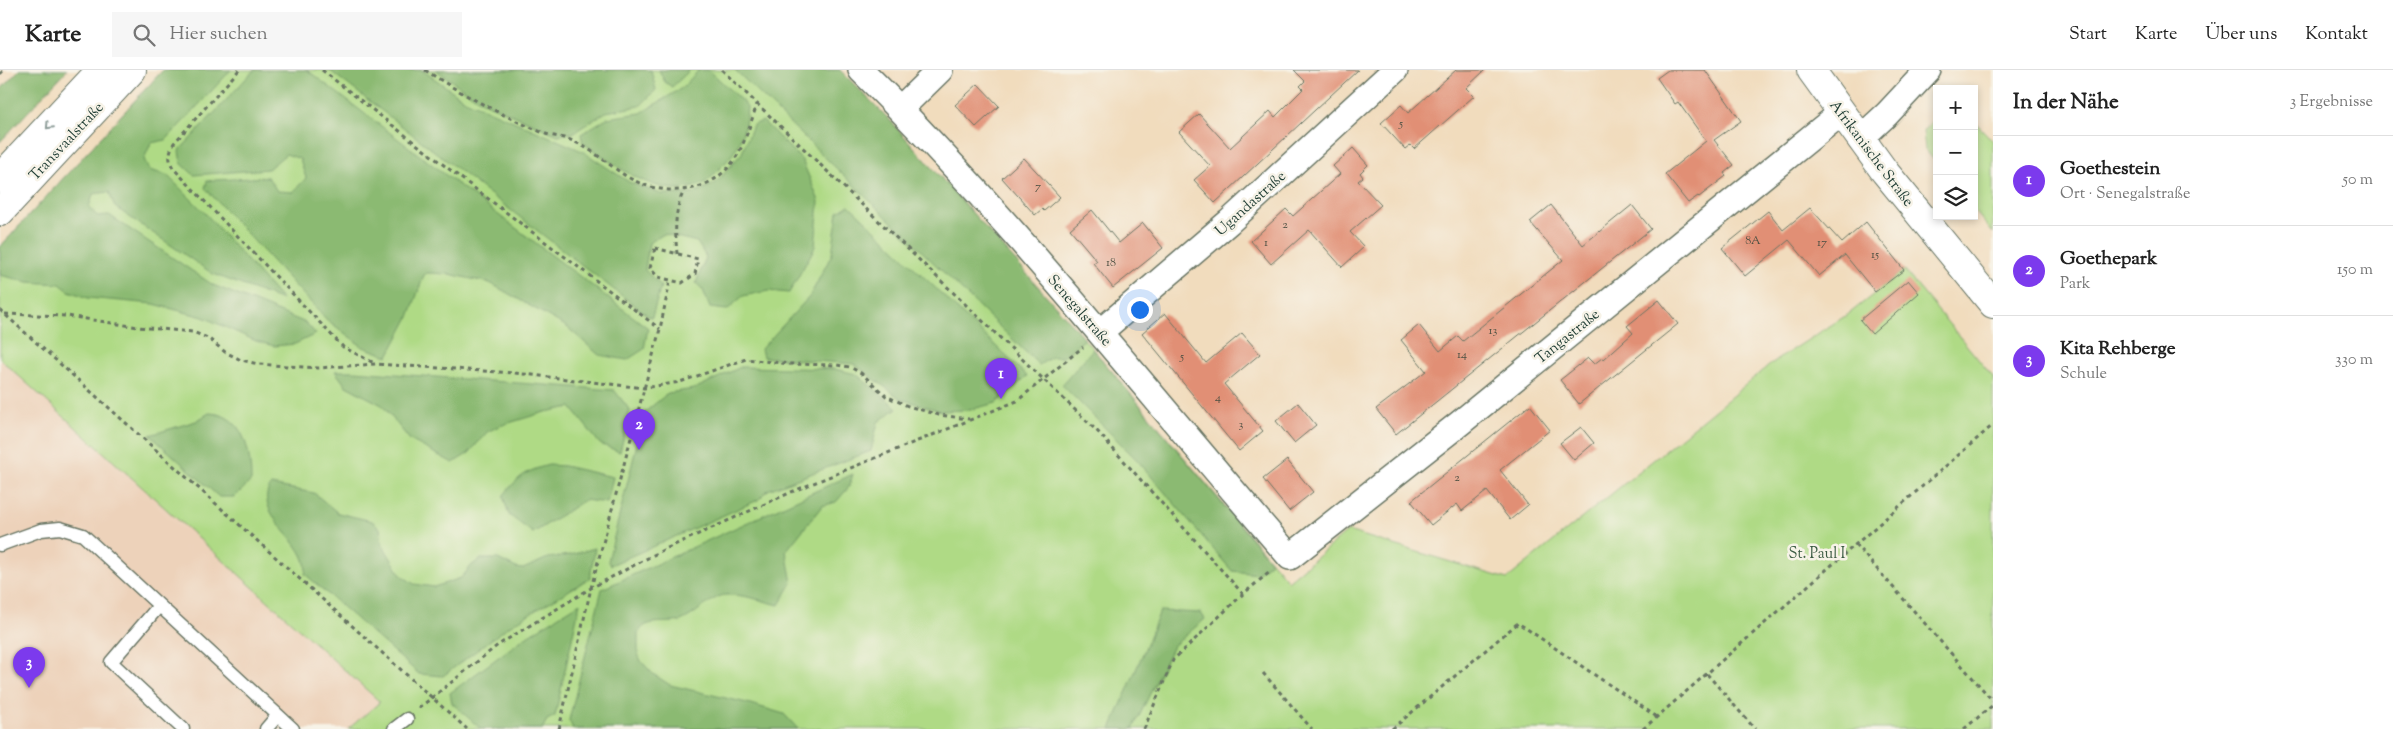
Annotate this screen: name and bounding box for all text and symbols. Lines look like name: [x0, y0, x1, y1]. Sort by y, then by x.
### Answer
search box: [112, 12, 462, 57]
text: Karte: [25, 18, 82, 52]
icon: search: [130, 21, 158, 49]
text: Hier suchen: [170, 21, 268, 48]
text: Start: [2069, 22, 2107, 48]
text: Karte: [2135, 22, 2177, 48]
text: Über uns: [2205, 22, 2277, 48]
text: Kontakt: [2305, 22, 2368, 48]
map controls: [1933, 85, 1978, 220]
button: +: [1933, 85, 1978, 130]
text: In der Nähe: [2013, 88, 2119, 118]
text: 3 Ergebnisse: [2290, 91, 2373, 114]
street label: Afrikanische Straße: [1824, 96, 1918, 212]
street label: Transvaalstraße: [25, 98, 109, 186]
house number: 5: [1398, 115, 1403, 133]
one-way arrow: [46, 120, 55, 129]
button: −: [1933, 130, 1978, 175]
text: Goethestein: [2060, 156, 2160, 183]
street label: Ugandastraße: [1211, 167, 1291, 242]
text: 1: [2026, 169, 2032, 192]
text: 50 m: [2342, 169, 2373, 192]
button: layers: [1933, 175, 1978, 220]
house number: 7: [1035, 178, 1041, 196]
text: Ort · Senegalstraße: [2060, 183, 2190, 206]
house number: 2: [1282, 216, 1288, 234]
house number: 8A: [1745, 232, 1761, 250]
house number: 1: [1264, 234, 1268, 252]
house number: 17: [1817, 234, 1827, 252]
house number: 15: [1871, 246, 1879, 264]
text: Goethepark: [2060, 246, 2157, 273]
house number: 18: [1106, 254, 1116, 272]
text: 2: [2025, 259, 2033, 282]
text: 150 m: [2337, 259, 2373, 282]
street label: Senegalstraße: [1042, 271, 1116, 351]
text: Park: [2060, 273, 2091, 296]
your location: [1127, 297, 1153, 323]
street label: Tangastraße: [1531, 305, 1605, 370]
house number: 13: [1489, 322, 1498, 340]
text: Kita Rehberge: [2060, 336, 2176, 363]
house number: 14: [1457, 346, 1467, 364]
house number: 5: [1179, 348, 1184, 366]
text: 3: [2026, 349, 2032, 372]
text: 330 m: [2335, 349, 2373, 372]
pin: 1: [985, 358, 1017, 399]
text: Schule: [2060, 363, 2107, 386]
house number: 4: [1215, 389, 1221, 407]
pin: 2: [623, 409, 655, 450]
house number: 3: [1239, 416, 1244, 434]
house number: 2: [1454, 469, 1460, 487]
park label: St. Paul I: [1789, 544, 1846, 565]
pin: 3: [13, 647, 45, 688]

